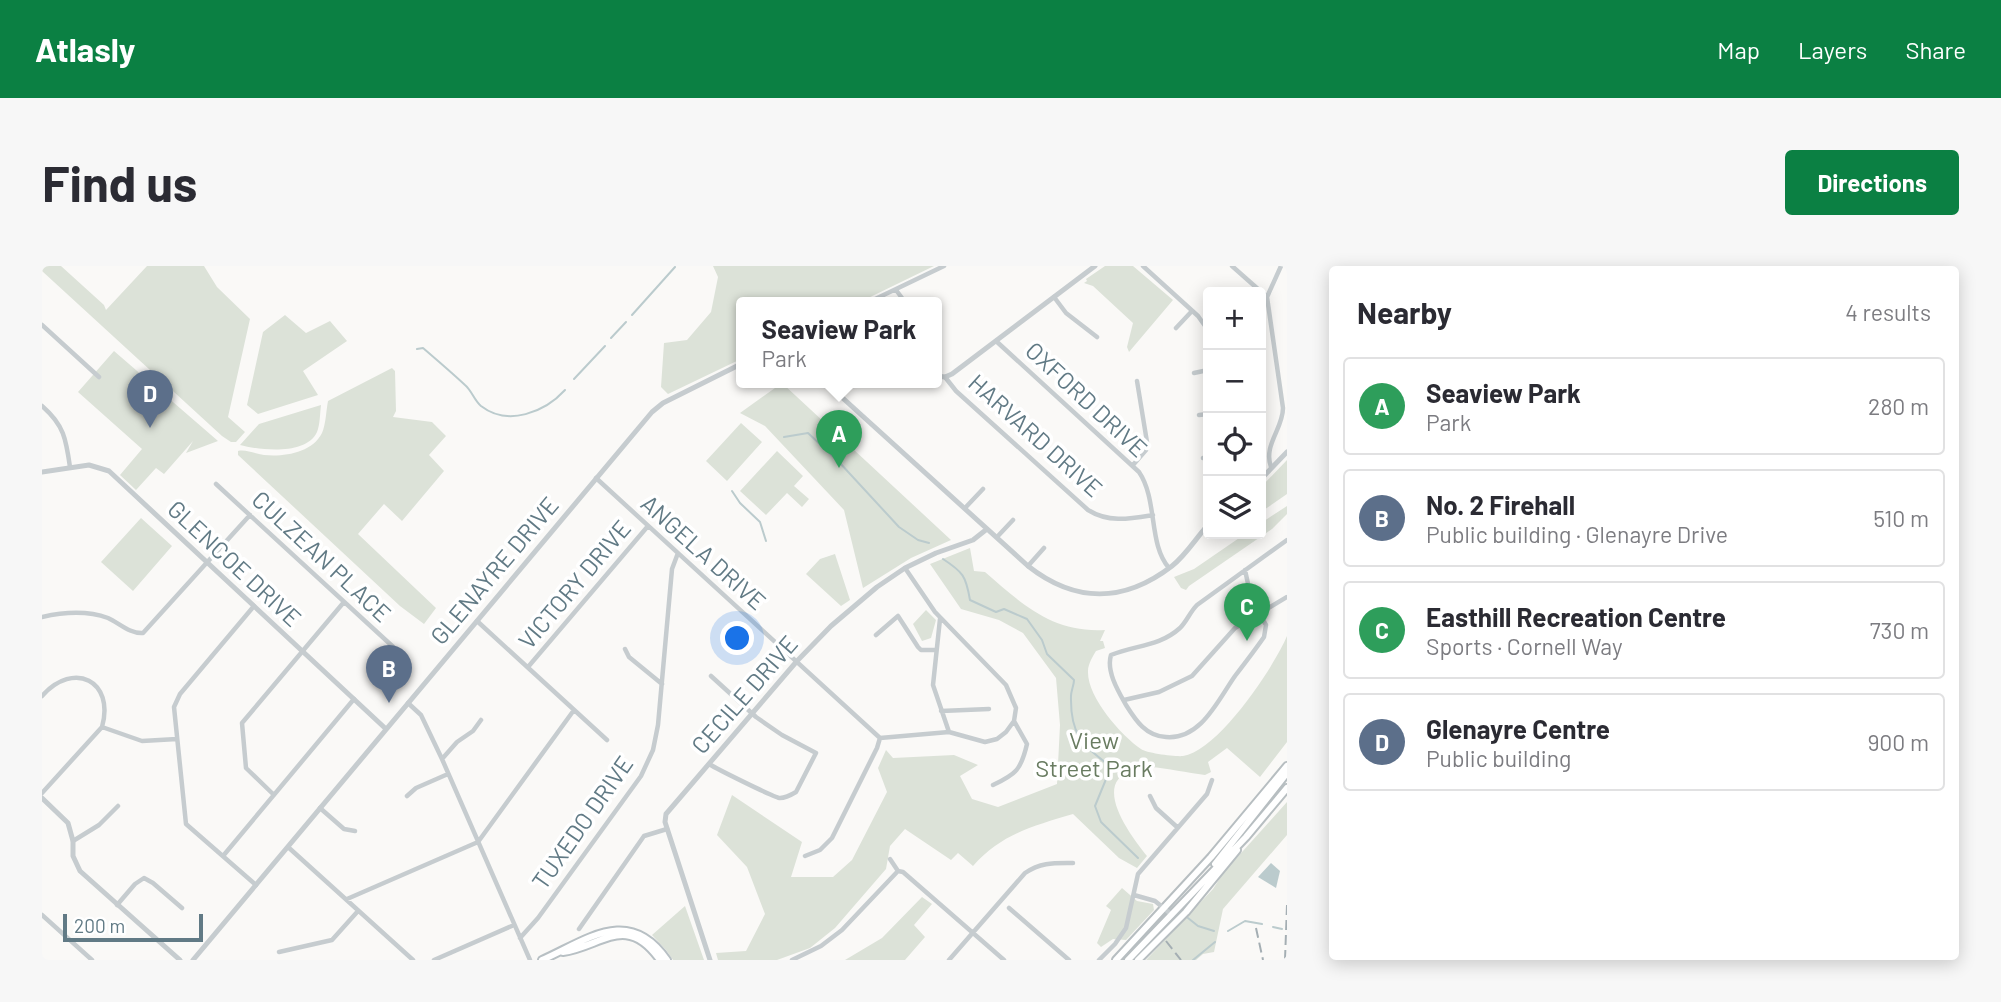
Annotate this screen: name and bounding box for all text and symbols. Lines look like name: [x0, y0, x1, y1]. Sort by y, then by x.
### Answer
text: Atlasly: [35, 29, 135, 69]
text: Map: [1717, 35, 1760, 64]
text: Layers: [1798, 35, 1867, 64]
text: Share: [1905, 35, 1966, 64]
button: Directions: [1785, 150, 1959, 215]
text: Find us: [42, 153, 197, 212]
map controls: [1203, 287, 1266, 539]
button: +: [1203, 287, 1266, 350]
text: Nearby: [1357, 294, 1452, 330]
popup: [736, 297, 942, 388]
text: 4 results: [1845, 298, 1931, 326]
text: Seaview Park: [762, 313, 916, 344]
street label: OXFORD DRIVE: [1020, 335, 1154, 463]
text: Park: [762, 344, 807, 372]
button: −: [1203, 350, 1266, 413]
street label: HARVARD DRIVE: [963, 367, 1109, 502]
pin: D: [127, 370, 173, 428]
text: Seaview Park: [1426, 377, 1581, 408]
text: A: [1374, 392, 1390, 420]
text: 280 m: [1868, 392, 1929, 420]
text: Park: [1426, 408, 1471, 436]
pin: A: [816, 410, 862, 468]
button: locate: [1203, 413, 1266, 476]
button: layers: [1203, 476, 1266, 539]
street label: CULZEAN PLACE: [247, 484, 397, 628]
street label: ANGELA DRIVE: [636, 488, 772, 616]
text: No. 2 Firehall: [1426, 489, 1575, 520]
street label: GLENAYRE DRIVE: [424, 490, 564, 650]
street label: GLENCOE DRIVE: [162, 494, 308, 632]
text: B: [1375, 504, 1389, 532]
text: 510 m: [1873, 504, 1929, 532]
street label: VICTORY DRIVE: [512, 514, 636, 654]
text: Public building · Glenayre Drive: [1426, 520, 1728, 548]
pin: C: [1224, 583, 1270, 641]
text: Easthill Recreation Centre: [1426, 601, 1726, 632]
text: C: [1375, 616, 1389, 644]
text: 730 m: [1870, 616, 1929, 644]
your location: [720, 621, 754, 655]
street label: CECILE DRIVE: [685, 629, 803, 759]
text: Sports · Cornell Way: [1426, 632, 1623, 660]
pin: B: [366, 645, 412, 703]
text: Glenayre Centre: [1426, 713, 1610, 744]
park label: View Street Park: [1035, 725, 1153, 782]
text: D: [1375, 728, 1389, 756]
text: 900 m: [1867, 728, 1929, 756]
text: Public building: [1426, 744, 1571, 772]
street label: TUXEDO DRIVE: [525, 750, 638, 894]
scale bar: [63, 911, 203, 943]
text: 200 m: [74, 914, 125, 937]

